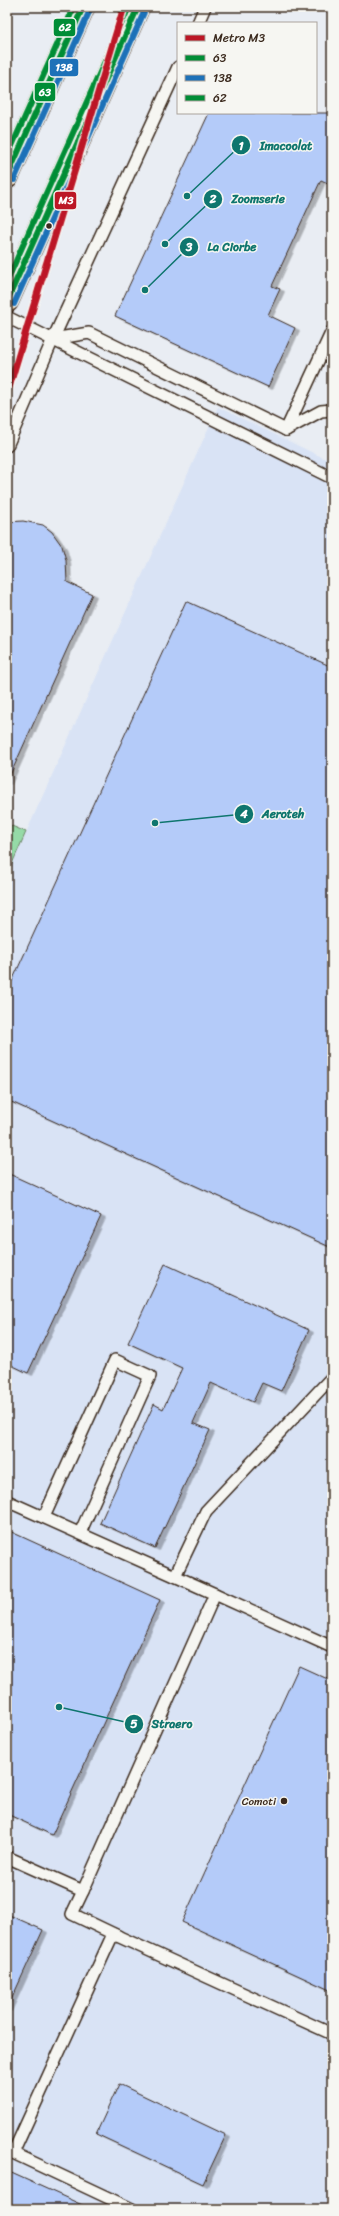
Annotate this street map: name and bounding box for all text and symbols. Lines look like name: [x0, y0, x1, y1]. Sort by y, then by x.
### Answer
line badge: 62: [53, 18, 76, 37]
text: 62: [58, 18, 72, 37]
legend: [177, 22, 317, 114]
text: Metro M3: [213, 27, 266, 49]
text: 63: [213, 47, 227, 69]
line badge: 138: [49, 58, 79, 77]
text: 138: [55, 58, 73, 77]
text: 138: [213, 67, 232, 89]
line badge: 63: [34, 82, 56, 102]
text: 63: [38, 83, 52, 102]
text: 62: [213, 87, 227, 109]
callout: Imacoolat: [231, 133, 320, 157]
text: 1: [238, 135, 244, 157]
text: Imacoolat: [259, 135, 313, 157]
callout: Zoomserie: [203, 187, 293, 211]
text: 2: [209, 188, 217, 210]
text: Zoomserie: [230, 188, 286, 210]
line badge: M3: [54, 191, 77, 210]
text: M3: [57, 191, 74, 210]
unlabelled marker: [44, 221, 54, 231]
callout: La Ciorbe: [179, 235, 264, 259]
text: 3: [185, 236, 193, 258]
text: La Ciorbe: [208, 236, 257, 258]
callout: Aeroteh: [234, 802, 312, 826]
text: 4: [239, 803, 248, 825]
text: Aeroteh: [261, 803, 305, 825]
callout: Straero: [124, 1712, 201, 1736]
text: 5: [130, 1713, 138, 1735]
text: Straero: [151, 1713, 192, 1735]
place label: Comoti: [242, 1792, 277, 1811]
marker: Comoti: [279, 1796, 289, 1806]

